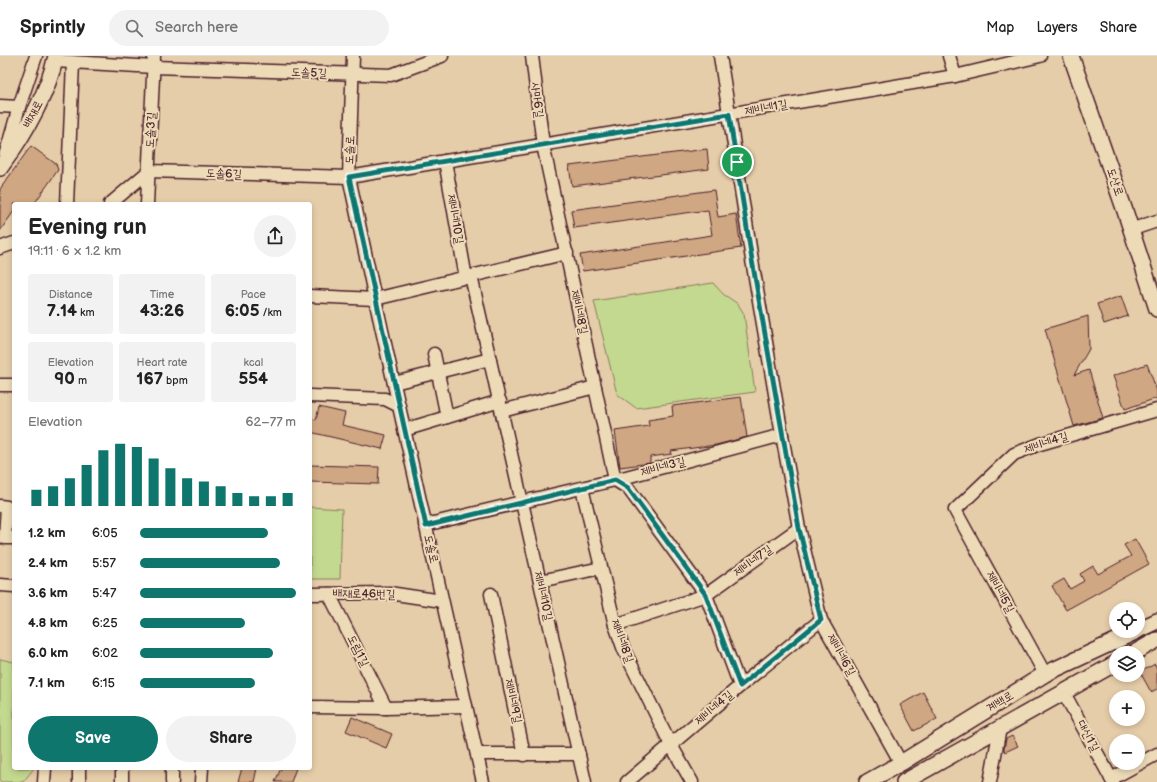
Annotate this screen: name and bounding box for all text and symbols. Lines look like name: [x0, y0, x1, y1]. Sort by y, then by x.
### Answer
search box: [109, 10, 389, 46]
text: Sprintly: [20, 16, 85, 39]
icon: search: [123, 17, 145, 39]
text: Search here: [155, 18, 238, 37]
text: Map: [986, 19, 1014, 36]
text: Layers: [1036, 19, 1078, 36]
text: Share: [1100, 19, 1137, 36]
street label: 도솔5길: [291, 65, 328, 81]
street label: 사마6길: [527, 81, 547, 119]
street label: 제비네1길: [743, 97, 789, 119]
street label: 배재로: [20, 98, 46, 130]
street label: 도솔3길: [143, 111, 159, 149]
street label: 도솔로: [342, 135, 358, 165]
pin: [720, 145, 754, 179]
icon: arrive: [726, 151, 748, 173]
street label: 도솔6길: [206, 166, 243, 182]
street label: 도산로: [1103, 166, 1127, 198]
street label: 제비네10길: [443, 193, 467, 245]
text: Evening run: [28, 214, 147, 241]
button: share: [254, 215, 296, 257]
text: 19:11 · 6 × 1.2 km: [28, 243, 121, 259]
text: Distance: [49, 288, 93, 301]
text: Time: [150, 288, 174, 301]
text: Pace: [241, 288, 266, 301]
street label: 제비네8길: [567, 288, 591, 336]
text: 7.14: [47, 301, 77, 321]
text: 43:26: [140, 301, 184, 321]
text: 6:05: [225, 301, 260, 321]
text: km: [77, 306, 95, 319]
text: /km: [260, 306, 282, 319]
text: Elevation: [48, 356, 94, 369]
text: Heart rate: [137, 356, 187, 369]
text: kcal: [243, 356, 263, 369]
text: 90: [54, 369, 75, 389]
text: 167: [136, 369, 163, 389]
text: 554: [239, 369, 268, 389]
text: m: [75, 374, 87, 387]
text: bpm: [163, 374, 188, 387]
text: Elevation: [28, 414, 82, 430]
text: 62–77 m: [246, 414, 296, 430]
street label: 제비네4길: [1022, 429, 1070, 457]
street label: 제비네3길: [639, 454, 687, 480]
text: 1.2 km: [28, 525, 66, 541]
text: 6:05: [92, 525, 118, 541]
street label: 도솔로: [420, 533, 442, 565]
street label: 제비네7길: [731, 542, 776, 580]
text: 2.4 km: [28, 555, 68, 571]
text: 5:57: [92, 555, 116, 571]
street label: 제비네5길: [982, 568, 1018, 616]
street label: 제비네10길: [530, 570, 556, 623]
text: 3.6 km: [28, 585, 68, 601]
text: 5:47: [92, 585, 116, 601]
street label: 배재로46번길: [332, 586, 396, 602]
map controls: [1109, 602, 1145, 770]
button: locate: [1109, 602, 1145, 638]
text: 4.8 km: [28, 615, 68, 631]
text: 6:25: [92, 615, 118, 631]
street label: 제비네8길: [607, 617, 637, 665]
street label: 제비네6길: [823, 631, 859, 679]
street label: 도림1길: [344, 633, 372, 670]
text: 6.0 km: [28, 645, 68, 661]
text: 6:02: [92, 645, 118, 661]
button: layers: [1109, 646, 1145, 682]
text: 7.1 km: [28, 675, 65, 691]
text: 6:15: [92, 675, 115, 691]
street label: 제비네9길: [501, 677, 525, 725]
street label: 제비네4길: [692, 687, 737, 729]
street label: 계백로: [984, 688, 1016, 716]
button: +: [1109, 690, 1145, 726]
button: Save: [28, 716, 158, 762]
button: Share: [166, 716, 296, 762]
street label: 대신1길: [1073, 718, 1103, 755]
button: −: [1109, 734, 1145, 770]

